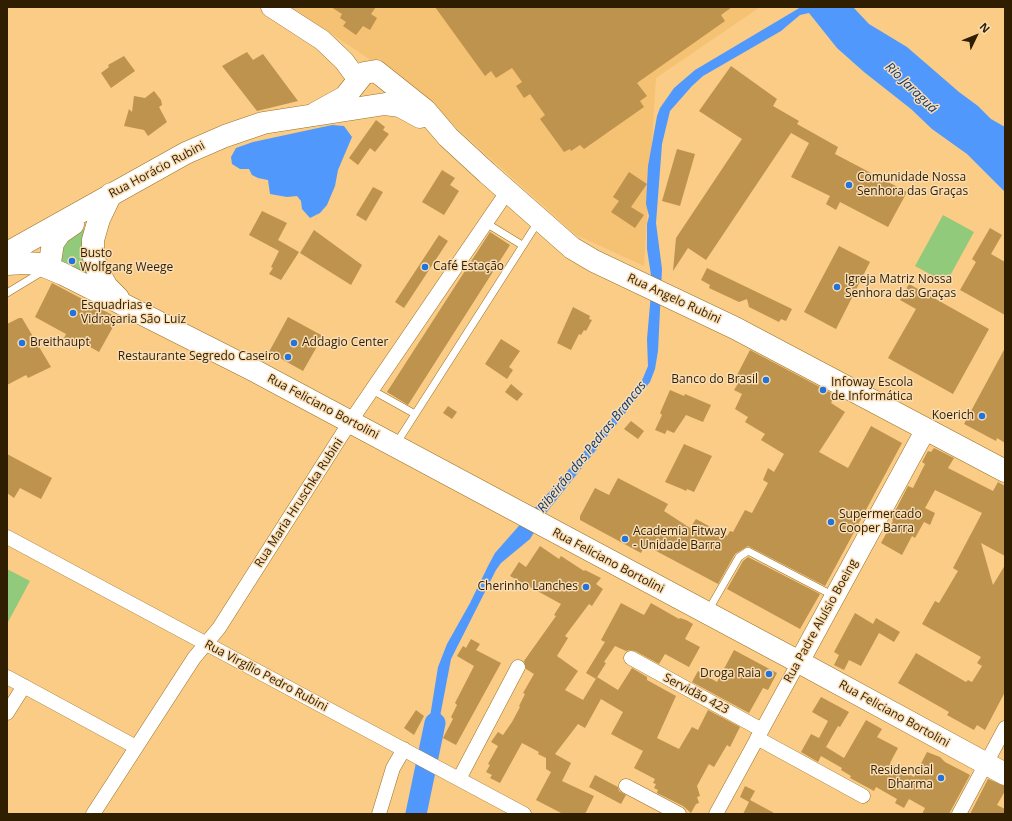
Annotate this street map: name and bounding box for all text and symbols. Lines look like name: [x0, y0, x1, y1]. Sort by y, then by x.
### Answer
north arrow: [956, 16, 996, 56]
text: N: [977, 19, 994, 36]
water label: Rio Jaraguá: [882, 59, 940, 117]
street label: Rua Horácio Rubini: [106, 139, 208, 201]
place label: Comunidade Nossa Senhora das Graças: [857, 171, 968, 199]
marker: Comunidade Nossa Senhora das Graças: [844, 180, 854, 190]
place label: Busto Wolfgang Weege: [80, 247, 173, 275]
marker: Busto Wolfgang Weege: [67, 256, 77, 266]
place label: Café Estação: [433, 260, 504, 274]
marker: Café Estação: [420, 262, 430, 272]
street label: Rua Angelo Rubini: [625, 271, 723, 327]
place label: Igreja Matriz Nossa Senhora das Graças: [845, 273, 956, 301]
marker: Igreja Matriz Nossa Senhora das Graças: [832, 282, 842, 292]
place label: Esquadrias e Vidraçaria São Luiz: [81, 299, 186, 327]
marker: Esquadrias e Vidraçaria São Luiz: [68, 308, 78, 318]
place label: Breithaupt: [30, 336, 90, 350]
place label: Addagio Center: [302, 336, 388, 350]
marker: Breithaupt: [17, 338, 27, 348]
marker: Addagio Center: [289, 338, 299, 348]
place label: Restaurante Segredo Caseiro: [118, 350, 280, 364]
marker: Restaurante Segredo Caseiro: [283, 352, 293, 362]
street label: Rua Feliciano Bortolini: [265, 371, 381, 443]
place label: Banco do Brasil: [671, 373, 758, 387]
marker: Banco do Brasil: [761, 375, 771, 385]
place label: Infoway Escola de Informática: [831, 376, 913, 404]
water label: Ribeirão das Pedras Brancas: [534, 378, 650, 516]
marker: Infoway Escola de Informática: [818, 385, 828, 395]
place label: Koerich: [932, 409, 974, 423]
marker: Koerich: [977, 411, 987, 421]
street label: Rua Maria Hruschka Rubini: [252, 436, 346, 570]
place label: Supermercado Cooper Barra: [839, 508, 922, 536]
marker: Supermercado Cooper Barra: [826, 517, 836, 527]
street label: Rua Feliciano Bortolini: [550, 525, 666, 597]
place label: Academia Fitway - Unidade Barra: [633, 525, 726, 553]
marker: Academia Fitway - Unidade Barra: [620, 534, 630, 544]
street label: Rua Padre Aluísio Boeing: [781, 557, 861, 685]
place label: Cherinho Lanches: [478, 580, 578, 594]
marker: Cherinho Lanches: [581, 582, 591, 592]
street label: Rua Virgílio Pedro Rubini: [202, 637, 330, 715]
place label: Droga Raia: [700, 667, 761, 681]
marker: Droga Raia: [764, 669, 774, 679]
street label: Servidão 423: [661, 671, 731, 717]
street label: Rua Feliciano Bortolini: [836, 678, 952, 750]
place label: Residencial Dharma: [870, 764, 933, 792]
marker: Residencial Dharma: [936, 773, 946, 783]

